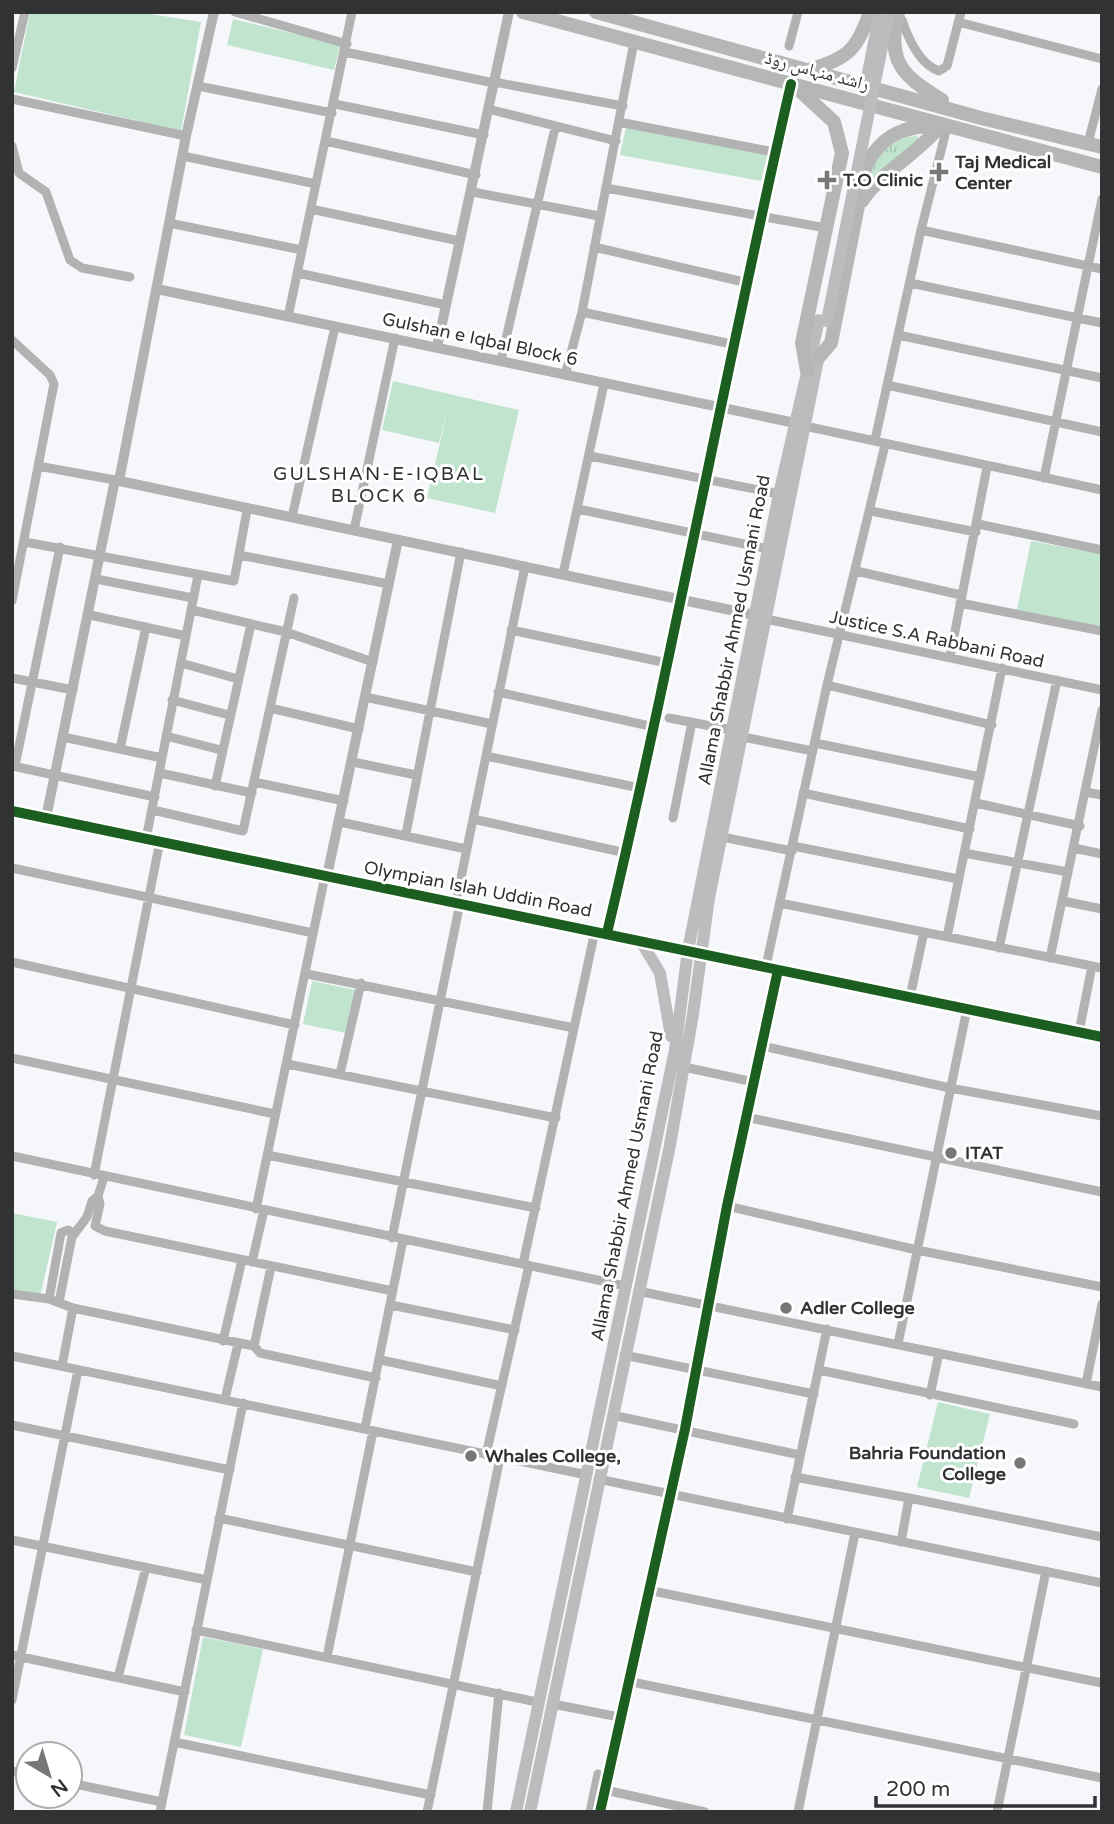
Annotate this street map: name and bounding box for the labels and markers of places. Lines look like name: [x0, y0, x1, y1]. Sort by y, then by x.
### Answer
place label: Taj Medical Center: [954, 151, 1051, 194]
marker: Taj Medical Center: [929, 162, 949, 182]
place label: T.O Clinic: [842, 169, 924, 191]
marker: T.O Clinic: [817, 170, 837, 190]
place label: ITAT: [965, 1142, 1004, 1164]
marker: ITAT: [943, 1145, 959, 1161]
place label: Adler College: [800, 1297, 915, 1319]
marker: Adler College: [778, 1300, 794, 1316]
place label: Bahria Foundation College: [849, 1442, 1006, 1485]
place label: Whales College,: [485, 1445, 621, 1467]
marker: Whales College,: [463, 1448, 479, 1464]
marker: Bahria Foundation College: [1012, 1455, 1028, 1471]

